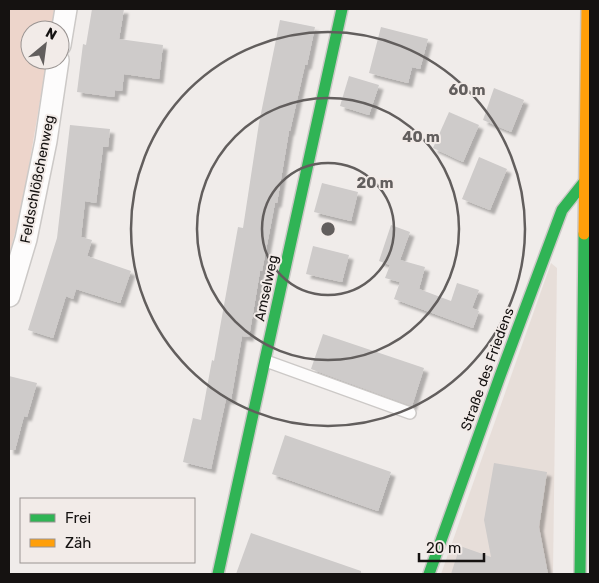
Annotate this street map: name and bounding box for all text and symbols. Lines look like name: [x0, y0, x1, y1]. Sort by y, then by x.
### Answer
north arrow: [20, 20, 70, 70]
text: N: [43, 24, 60, 44]
text: 60 m: [449, 81, 485, 99]
street label: Feldschlößchenweg: [17, 113, 58, 245]
text: 40 m: [402, 128, 440, 146]
text: 20 m: [357, 174, 393, 192]
centre of rings: [319, 220, 337, 238]
street label: Amselweg: [251, 253, 282, 323]
street label: Straße des Friedens: [457, 305, 518, 433]
legend: [20, 498, 195, 563]
text: Frei: [65, 509, 91, 527]
scale bar: [419, 530, 484, 562]
text: Zäh: [65, 534, 91, 552]
text: 20 m: [426, 539, 461, 557]

